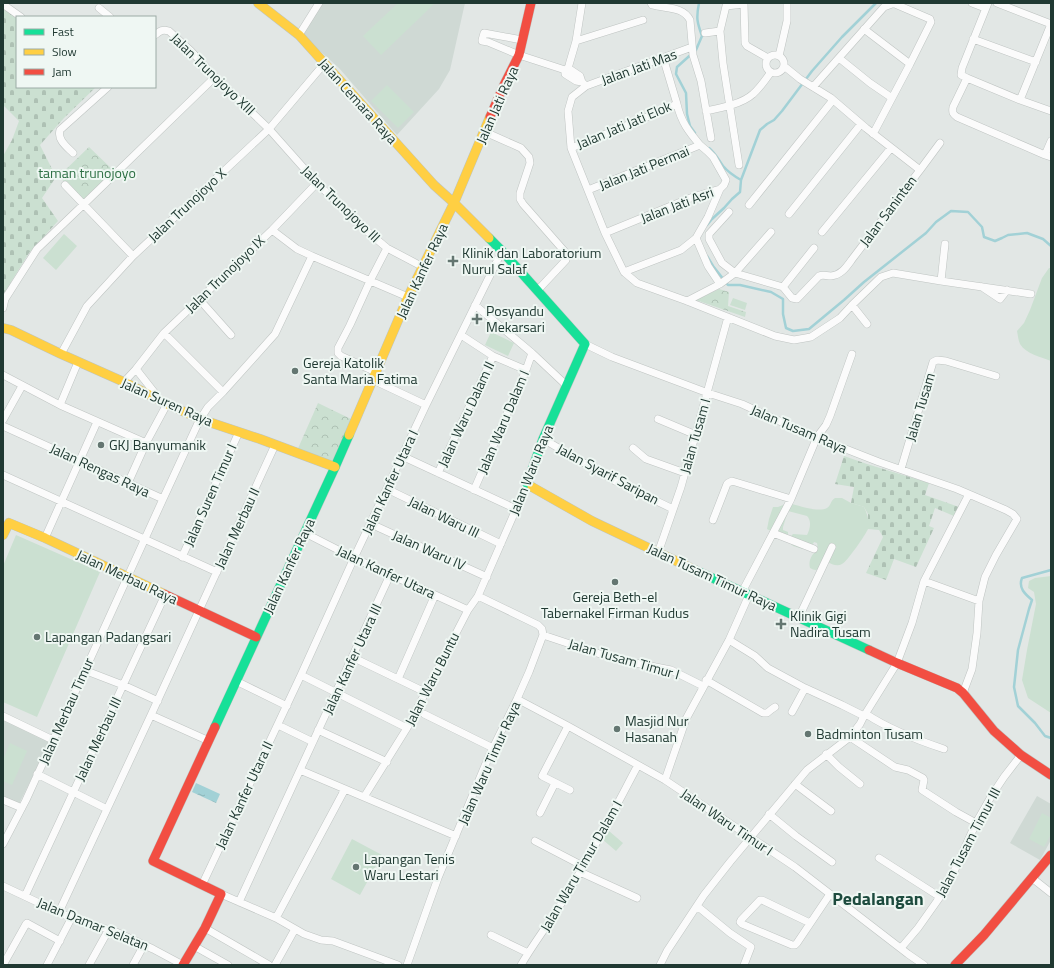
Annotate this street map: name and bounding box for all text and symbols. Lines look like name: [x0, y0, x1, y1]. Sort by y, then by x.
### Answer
legend: [16, 16, 156, 88]
text: Fast: [52, 22, 75, 41]
street label: Jalan Trunojoyo XIII: [166, 28, 261, 120]
text: Slow: [52, 42, 77, 61]
street label: Jalan Jati Mas: [598, 43, 680, 90]
street label: Jalan Cemara Raya: [314, 53, 403, 148]
text: Jam: [52, 62, 72, 81]
street label: Jalan Jati Raya: [470, 62, 523, 147]
street label: Jalan Jati Jati Elok: [573, 95, 675, 154]
street label: Jalan Jati Permai: [595, 140, 692, 195]
street label: Jalan Trunojoyo III: [297, 160, 386, 247]
park label: taman trunojoyo: [38, 162, 136, 183]
street label: Jalan Trunojoyo X: [143, 163, 231, 247]
street label: Jalan Saninten: [854, 171, 921, 251]
street label: Jalan Jati Asri: [637, 181, 716, 228]
street label: Jalan Kanfer Raya: [390, 220, 453, 322]
street label: Jalan Trunojoyo IX: [180, 230, 269, 317]
place label: Klinik dan Laboratorium Nurul Salaf: [462, 242, 601, 279]
marker: Klinik dan Laboratorium Nurul Salaf: [447, 255, 459, 267]
place label: Posyandu Mekarsari: [486, 300, 545, 337]
marker: Posyandu Mekarsari: [471, 313, 483, 325]
place label: Gereja Katolik Santa Maria Fatima: [303, 352, 417, 389]
street label: Jalan Waru Dalam II: [432, 357, 499, 470]
marker: Gereja Katolik Santa Maria Fatima: [290, 366, 300, 376]
street label: Jalan Waru Dalam I: [471, 367, 534, 477]
street label: Jalan Tusam: [899, 370, 940, 444]
street label: Jalan Suren Raya: [118, 372, 216, 431]
street label: Jalan Tusam I: [674, 396, 715, 476]
street label: Jalan Tusam Raya: [748, 399, 851, 458]
street label: Jalan Waru Raya: [503, 422, 558, 518]
street label: Jalan Kanfer Utara I: [356, 426, 423, 538]
place label: GKJ Banyumanik: [109, 434, 206, 455]
street label: Jalan Rengas Raya: [47, 437, 154, 502]
street label: Jalan Syarif Saripan: [553, 438, 663, 509]
marker: GKJ Banyumanik: [96, 440, 106, 450]
street label: Jalan Suren Timur I: [178, 440, 242, 549]
street label: Jalan Merbau II: [209, 484, 265, 572]
street label: Jalan Waru III: [405, 490, 483, 543]
street label: Jalan Kanfer Raya: [257, 515, 320, 617]
street label: Jalan Waru IV: [389, 524, 469, 575]
street label: Jalan Tusam Timur Raya: [644, 537, 780, 616]
street label: Jalan Kanfer Utara: [333, 539, 439, 604]
street label: Jalan Merbau Raya: [73, 544, 181, 609]
marker: Gereja Beth-el Tabernakel Firman Kudus: [610, 577, 620, 587]
place label: Gereja Beth-el Tabernakel Firman Kudus: [541, 586, 689, 623]
street label: Jalan Kanfer Utara III: [317, 600, 386, 718]
place label: Klinik Gigi Nadira Tusam: [790, 605, 871, 642]
marker: Klinik Gigi Nadira Tusam: [775, 618, 787, 630]
place label: Lapangan Padangsari: [45, 626, 171, 647]
street label: Jalan Waru Buntu: [399, 628, 464, 729]
marker: Lapangan Padangsari: [32, 632, 42, 642]
street label: Jalan Tusam Timur I: [566, 633, 682, 684]
street label: Jalan Merbau Timur: [33, 654, 99, 768]
street label: Jalan Merbau III: [69, 693, 126, 784]
street label: Jalan Waru Timur Raya: [452, 698, 525, 828]
place label: Masjid Nur Hasanah: [625, 710, 689, 747]
place label: Badminton Tusam: [816, 723, 923, 744]
marker: Masjid Nur Hasanah: [612, 724, 622, 734]
marker: Badminton Tusam: [803, 729, 813, 739]
street label: Jalan Kanfer Utara II: [209, 737, 278, 852]
street label: Jalan Waru Timur I: [677, 783, 778, 860]
street label: Jalan Tusam Timur III: [930, 783, 1005, 900]
street label: Jalan Waru Timur Dalam I: [534, 796, 627, 935]
place label: Lapangan Tenis Waru Lestari: [364, 848, 455, 885]
marker: Lapangan Tenis Waru Lestari: [351, 862, 361, 872]
district label: Pedalangan: [832, 885, 924, 912]
street label: Jalan Damar Selatan: [34, 892, 152, 956]

